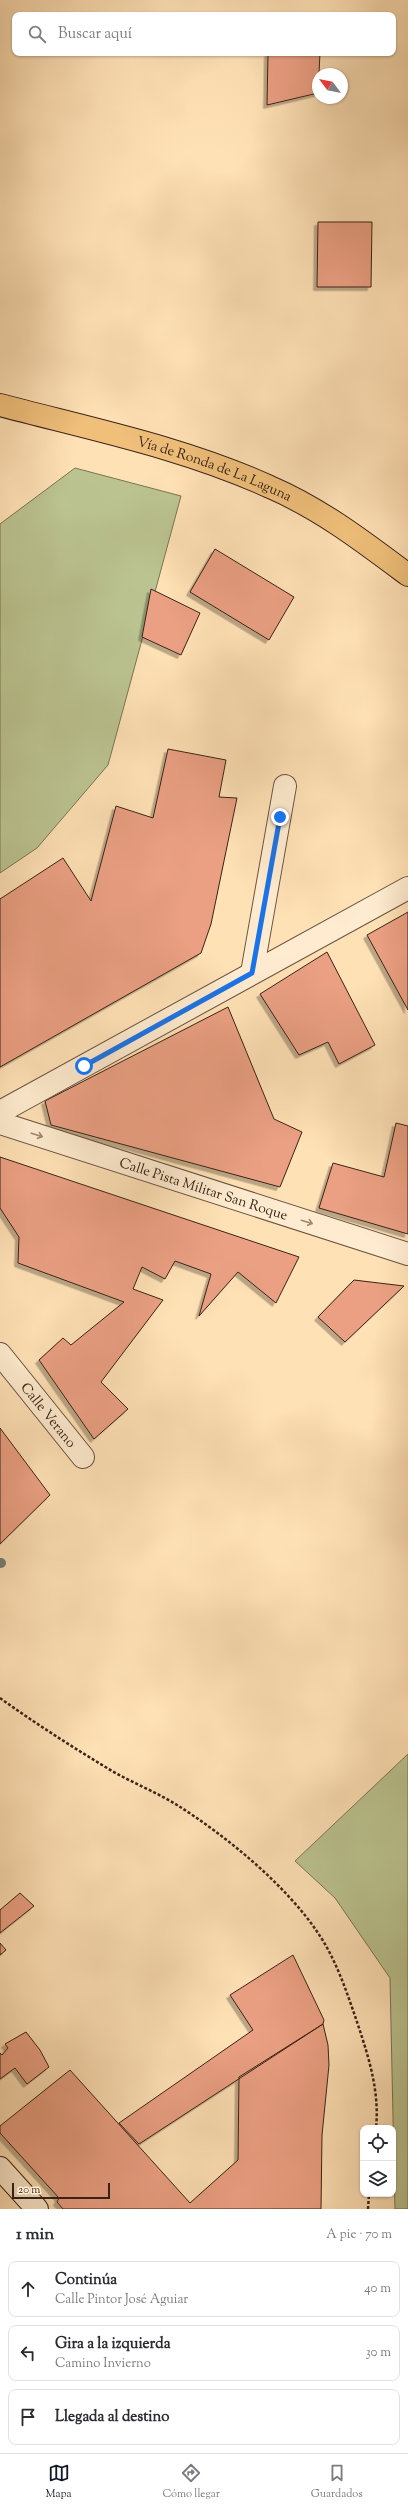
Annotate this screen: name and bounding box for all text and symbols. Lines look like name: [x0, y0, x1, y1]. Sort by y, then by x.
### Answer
search box: [12, 12, 396, 56]
icon: search: [26, 23, 48, 45]
text: Buscar aquí: [58, 24, 132, 45]
north arrow: [312, 68, 348, 104]
street label: Vía de Ronda de La Laguna: [134, 433, 295, 508]
route end: [271, 808, 289, 826]
route start: [75, 1057, 93, 1075]
one-way arrow: [30, 1132, 43, 1139]
street label: Calle Pista Militar San Roque: [116, 1154, 290, 1227]
one-way arrow: [301, 1219, 313, 1227]
street label: Calle Verano: [15, 1379, 80, 1453]
map controls: [360, 2125, 396, 2197]
button: locate: [360, 2125, 396, 2161]
button: layers: [360, 2161, 396, 2197]
scale bar: [12, 2181, 110, 2200]
text: 20 m: [18, 2182, 40, 2198]
text: 1 min: [16, 2223, 54, 2247]
text: A pie · 70 m: [326, 2226, 392, 2244]
text: Continúa: [55, 2270, 117, 2291]
icon: ahead: [17, 2278, 39, 2300]
text: 40 m: [364, 2280, 391, 2298]
text: Calle Pintor José Aguiar: [55, 2291, 188, 2309]
text: Gira a la izquierda: [55, 2334, 171, 2355]
icon: left: [17, 2342, 39, 2364]
text: 30 m: [365, 2344, 391, 2362]
text: Camino Invierno: [55, 2355, 151, 2373]
icon: arrive: [17, 2406, 39, 2428]
text: Llegada al destino: [55, 2407, 170, 2428]
tab: Mapa: [45, 2462, 72, 2502]
tab: Cómo llegar: [162, 2462, 220, 2502]
tab: Guardados: [311, 2462, 363, 2502]

